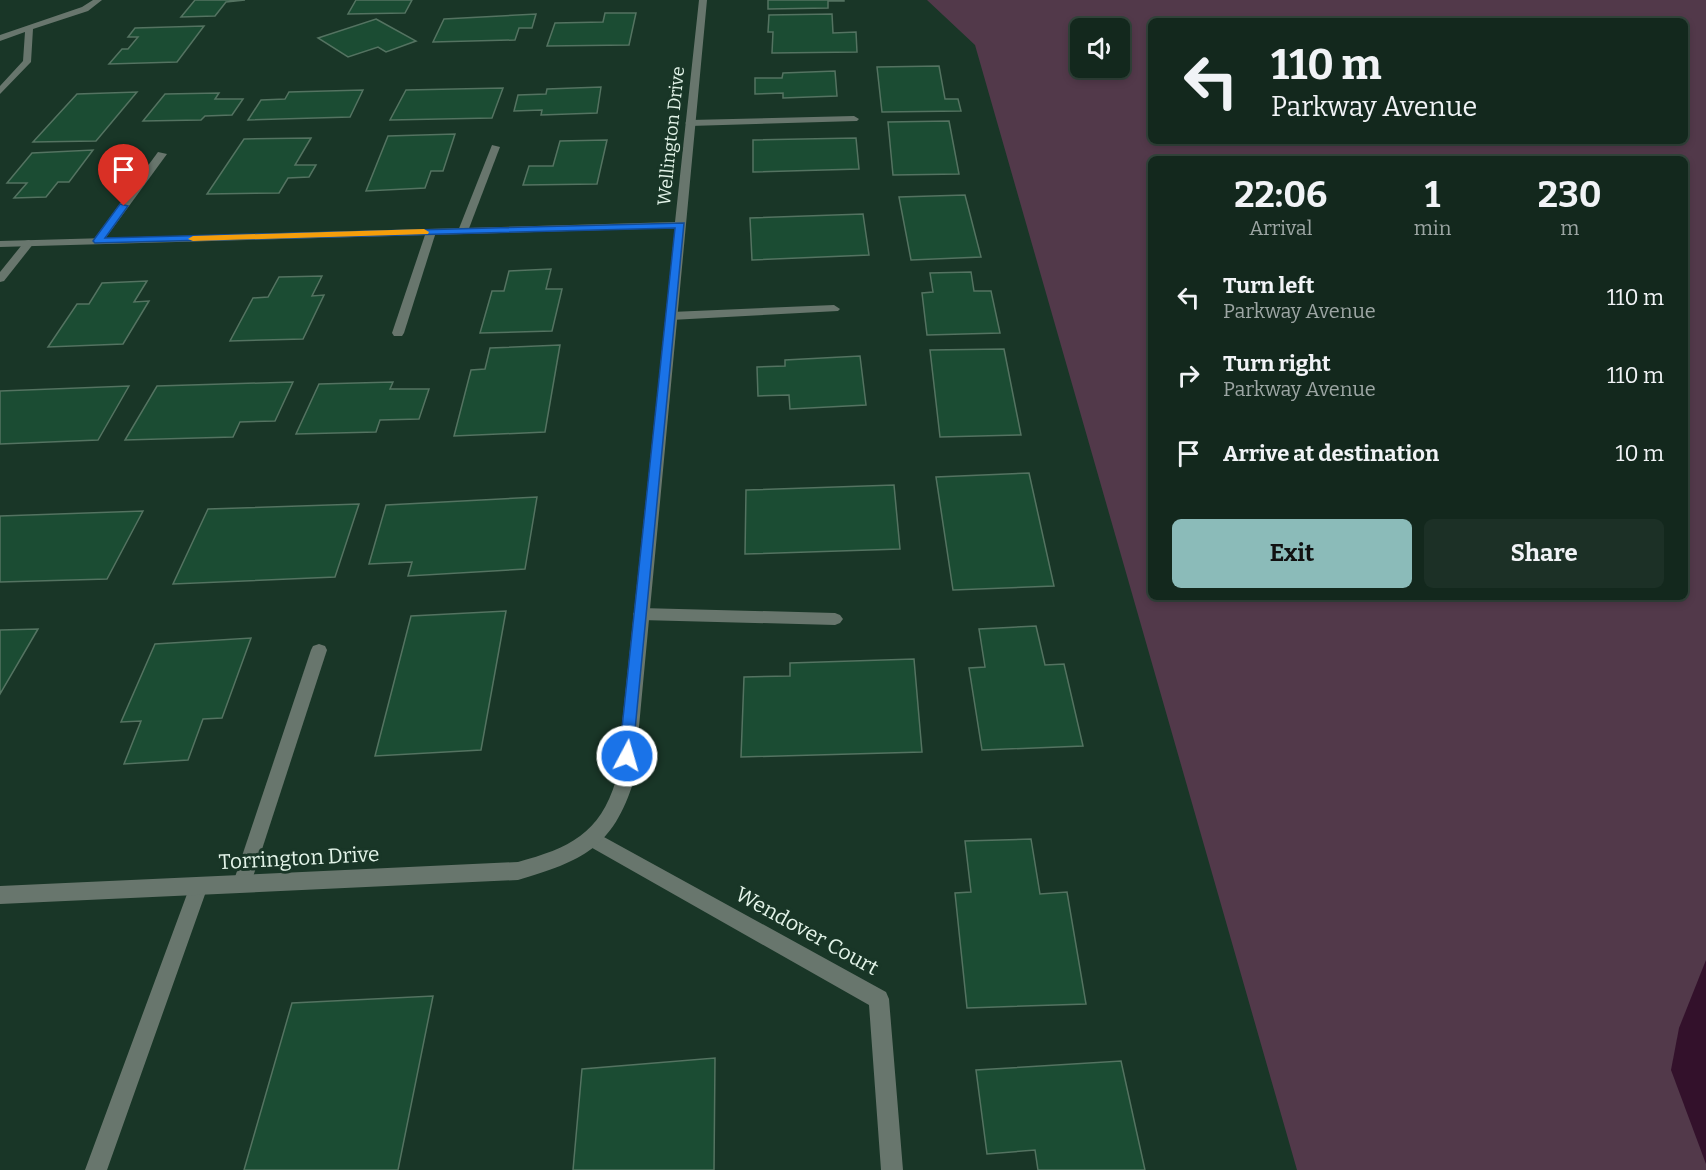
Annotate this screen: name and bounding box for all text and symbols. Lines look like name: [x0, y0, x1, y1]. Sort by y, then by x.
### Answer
map controls: [1070, 18, 1130, 78]
button: sound: [1070, 18, 1130, 78]
text: 110 m: [1271, 40, 1382, 90]
icon: left: [1172, 42, 1250, 120]
street label: Wellington Drive: [653, 65, 689, 207]
text: Parkway Avenue: [1271, 91, 1477, 123]
pin: [98, 144, 149, 206]
icon: arrive: [107, 153, 140, 186]
text: 22:06: [1234, 173, 1327, 217]
text: 1: [1425, 173, 1440, 217]
text: 230: [1538, 173, 1602, 217]
text: Arrival: [1249, 216, 1313, 240]
text: min: [1414, 216, 1451, 240]
text: m: [1560, 216, 1579, 240]
text: Turn left: [1223, 272, 1315, 299]
icon: left: [1172, 281, 1205, 314]
text: 110 m: [1607, 284, 1664, 311]
text: Parkway Avenue: [1223, 299, 1376, 323]
text: Turn right: [1223, 350, 1331, 377]
icon: right: [1172, 359, 1205, 392]
text: 110 m: [1607, 362, 1664, 389]
text: Parkway Avenue: [1223, 377, 1376, 401]
icon: arrive: [1172, 437, 1205, 470]
text: Arrive at destination: [1223, 440, 1439, 467]
text: 10 m: [1616, 440, 1664, 467]
button: Exit: [1172, 519, 1412, 588]
button: Share: [1424, 519, 1664, 588]
position arrow: [595, 724, 659, 788]
street label: Torrington Drive: [218, 841, 380, 875]
street label: Wendover Court: [731, 881, 883, 981]

